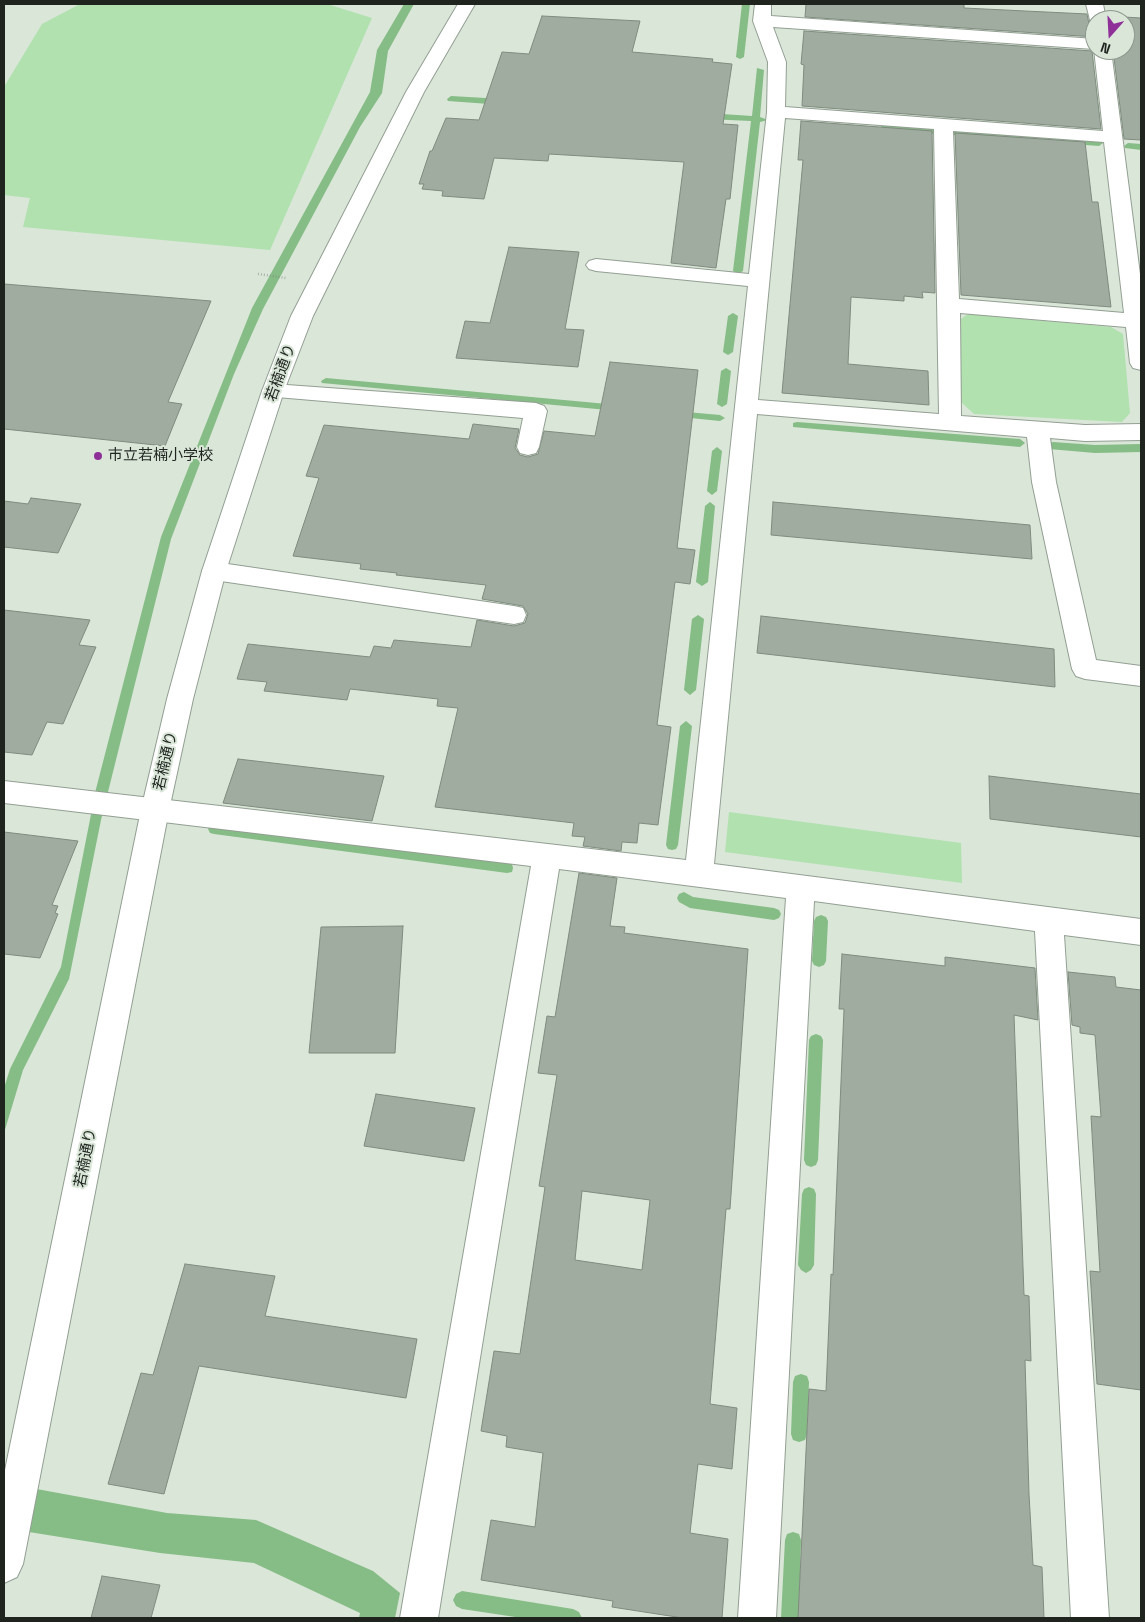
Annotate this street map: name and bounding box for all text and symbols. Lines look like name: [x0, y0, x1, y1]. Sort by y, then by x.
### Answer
north arrow: [1085, 10, 1135, 60]
text: N: [1098, 38, 1113, 58]
street label: 若楠通り: [262, 342, 300, 404]
place label: 市立若楠小学校: [108, 447, 213, 465]
marker: 市立若楠小学校: [92, 450, 104, 462]
street label: 若楠通り: [150, 730, 182, 792]
street label: 若楠通り: [71, 1127, 101, 1189]

